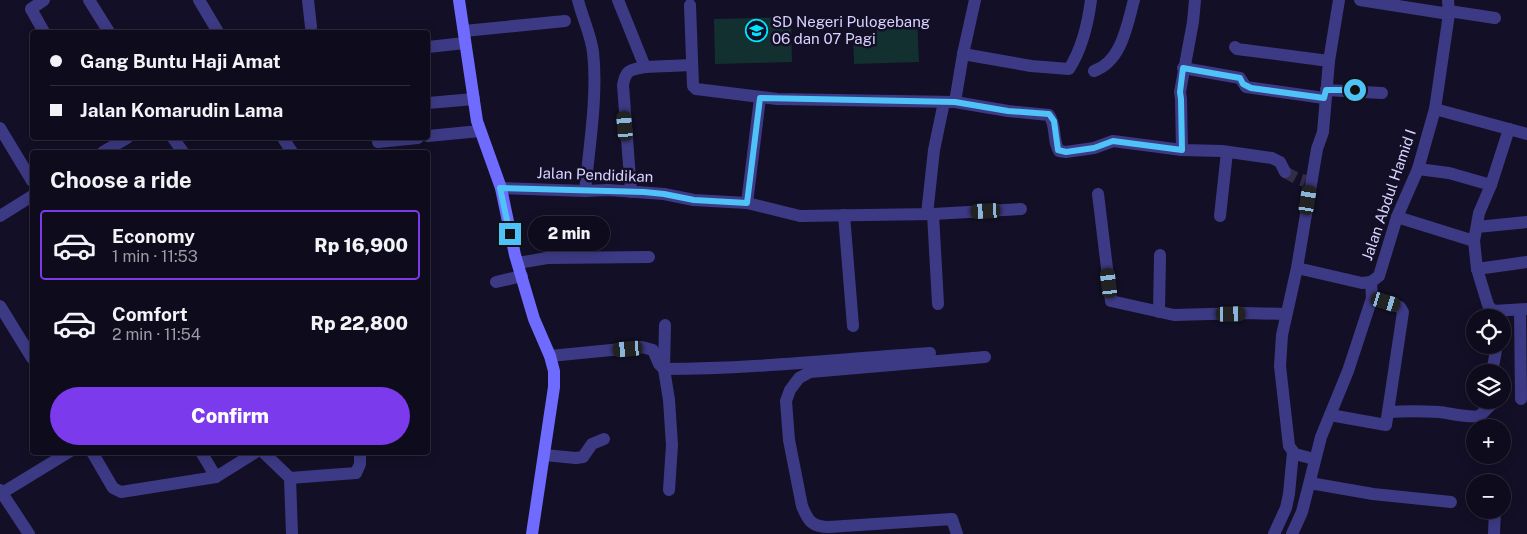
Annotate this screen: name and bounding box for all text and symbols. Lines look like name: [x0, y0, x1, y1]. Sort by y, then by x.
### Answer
place label: SD Negeri Pulogebang 06 dan 07 Pagi: [772, 13, 930, 47]
school or university icon: SD Negeri Pulogebang 06 dan 07 Pagi: [744, 19, 768, 43]
text: Gang Buntu Haji Amat: [80, 50, 281, 72]
route start: [1344, 79, 1366, 101]
text: Jalan Komarudin Lama: [80, 99, 283, 121]
car: [616, 110, 633, 142]
street label: Jalan Abdul Hamid I: [1358, 127, 1419, 263]
street label: Jalan Pendidikan: [536, 164, 654, 185]
text: Choose a ride: [50, 167, 192, 193]
car: [1298, 184, 1317, 216]
car: [970, 203, 1001, 219]
callout: 2 min: [528, 216, 610, 252]
icon: car: [52, 223, 97, 268]
route end: [499, 223, 521, 245]
text: 2 min: [548, 224, 590, 243]
text: Economy: [112, 225, 195, 247]
text: Rp 16,900: [314, 234, 408, 256]
text: 1 min · 11:53: [112, 247, 198, 266]
car: [1099, 267, 1118, 299]
car: [1369, 290, 1402, 314]
icon: car: [52, 301, 97, 346]
text: Comfort: [112, 303, 188, 325]
car: [1215, 306, 1246, 322]
map controls: [1466, 309, 1511, 519]
button: locate: [1466, 309, 1511, 354]
text: Rp 22,800: [311, 312, 408, 334]
text: 2 min · 11:54: [112, 325, 201, 344]
car: [612, 340, 643, 358]
button: layers: [1466, 364, 1511, 409]
button: Confirm: [50, 387, 410, 445]
button: +: [1466, 419, 1511, 464]
button: −: [1466, 474, 1511, 519]

